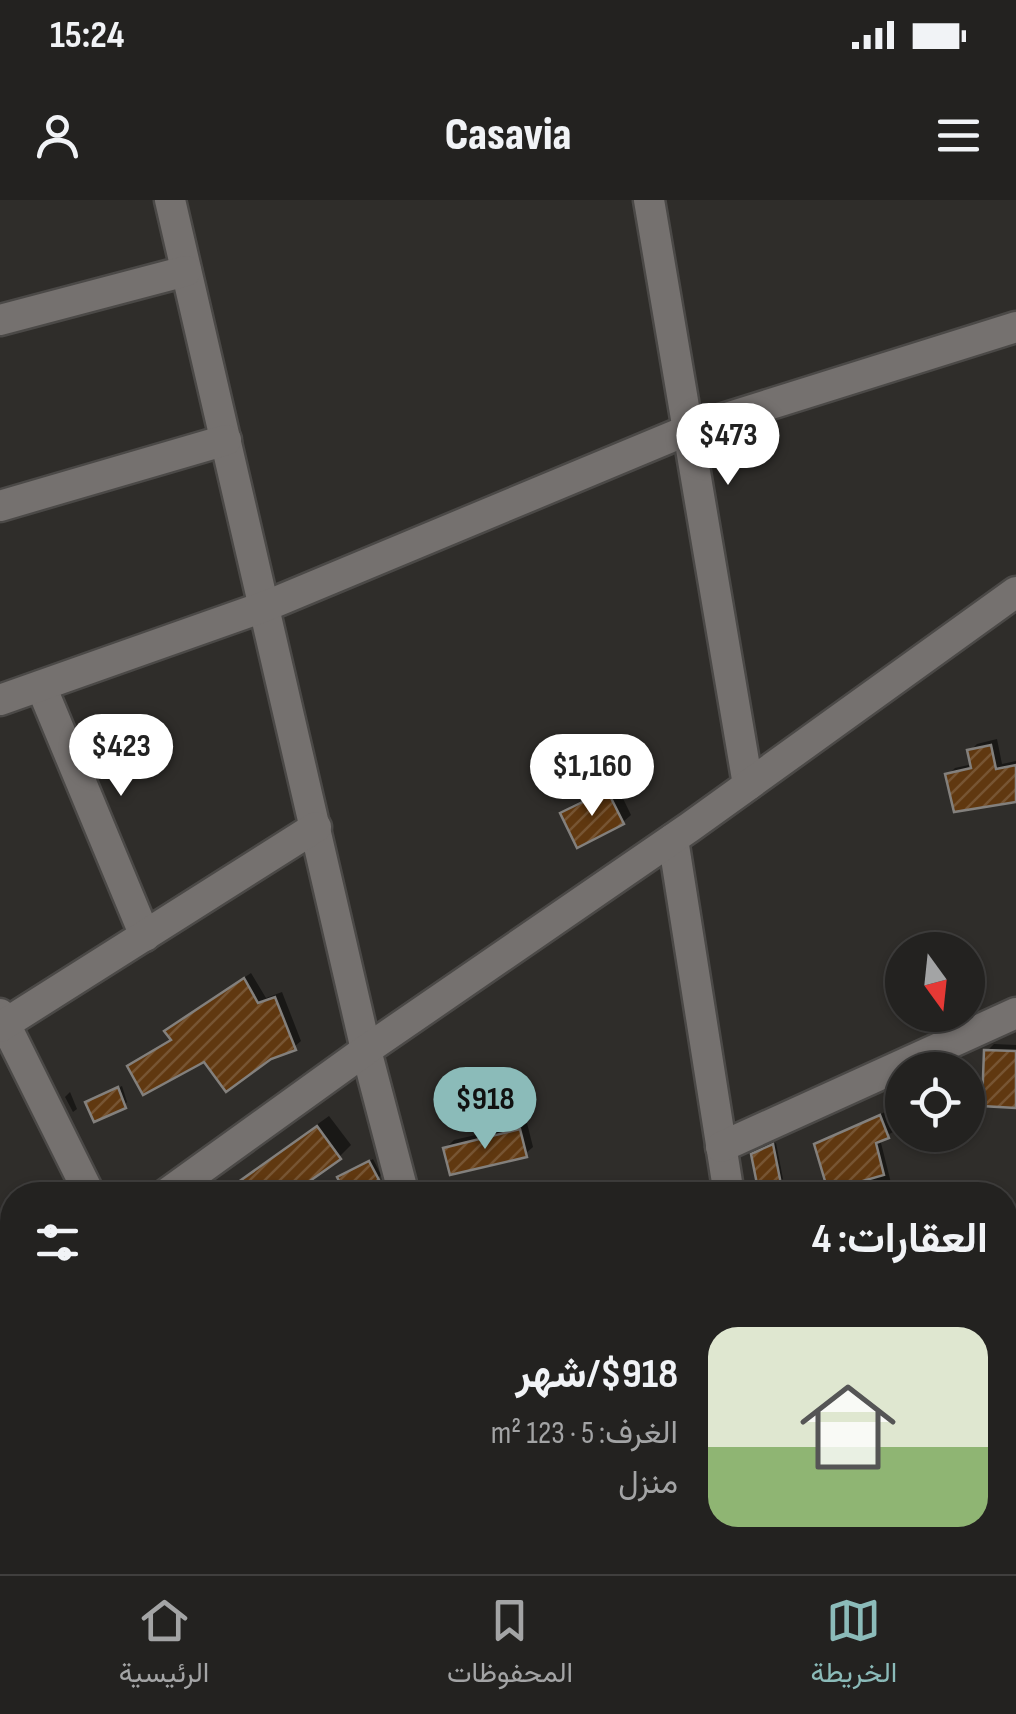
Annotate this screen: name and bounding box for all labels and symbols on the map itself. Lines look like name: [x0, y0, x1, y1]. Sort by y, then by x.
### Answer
pin: $473: [669, 403, 787, 488]
pin: $423: [62, 714, 180, 799]
pin: $1,160: [511, 734, 673, 819]
north arrow: [885, 932, 985, 1032]
pin: $918: [426, 1067, 544, 1152]

